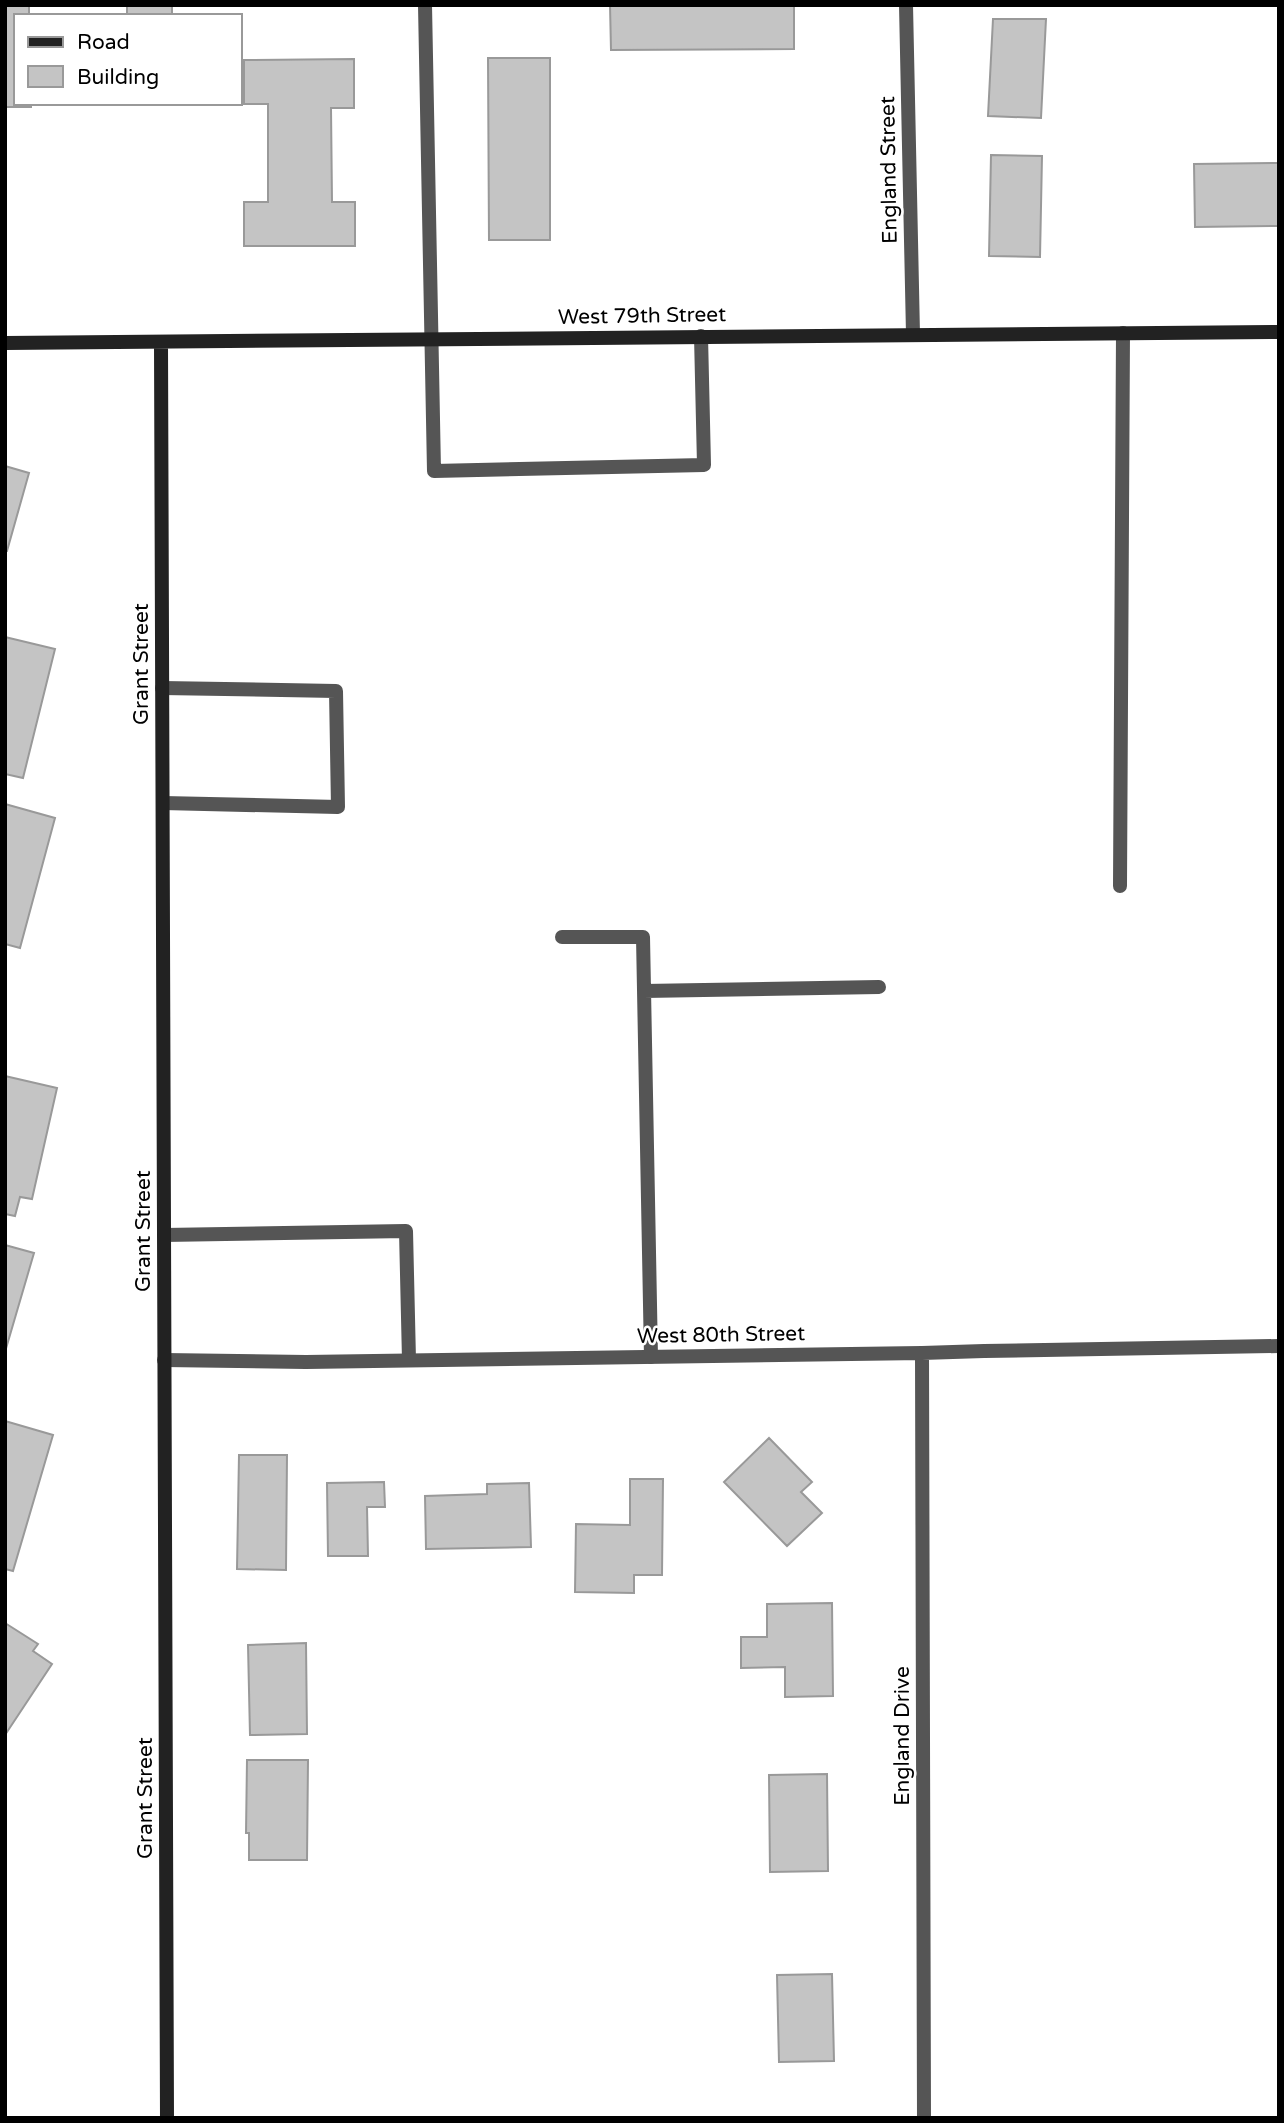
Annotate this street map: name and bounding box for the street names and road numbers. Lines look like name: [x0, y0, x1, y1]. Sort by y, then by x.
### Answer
street label: England Street: [875, 96, 903, 244]
street label: West 79th Street: [558, 302, 726, 330]
street label: Grant Street: [129, 603, 154, 725]
street label: Grant Street: [131, 1170, 156, 1292]
street label: West 80th Street: [637, 1321, 805, 1349]
street label: England Drive: [890, 1666, 915, 1806]
street label: Grant Street: [133, 1737, 158, 1859]

